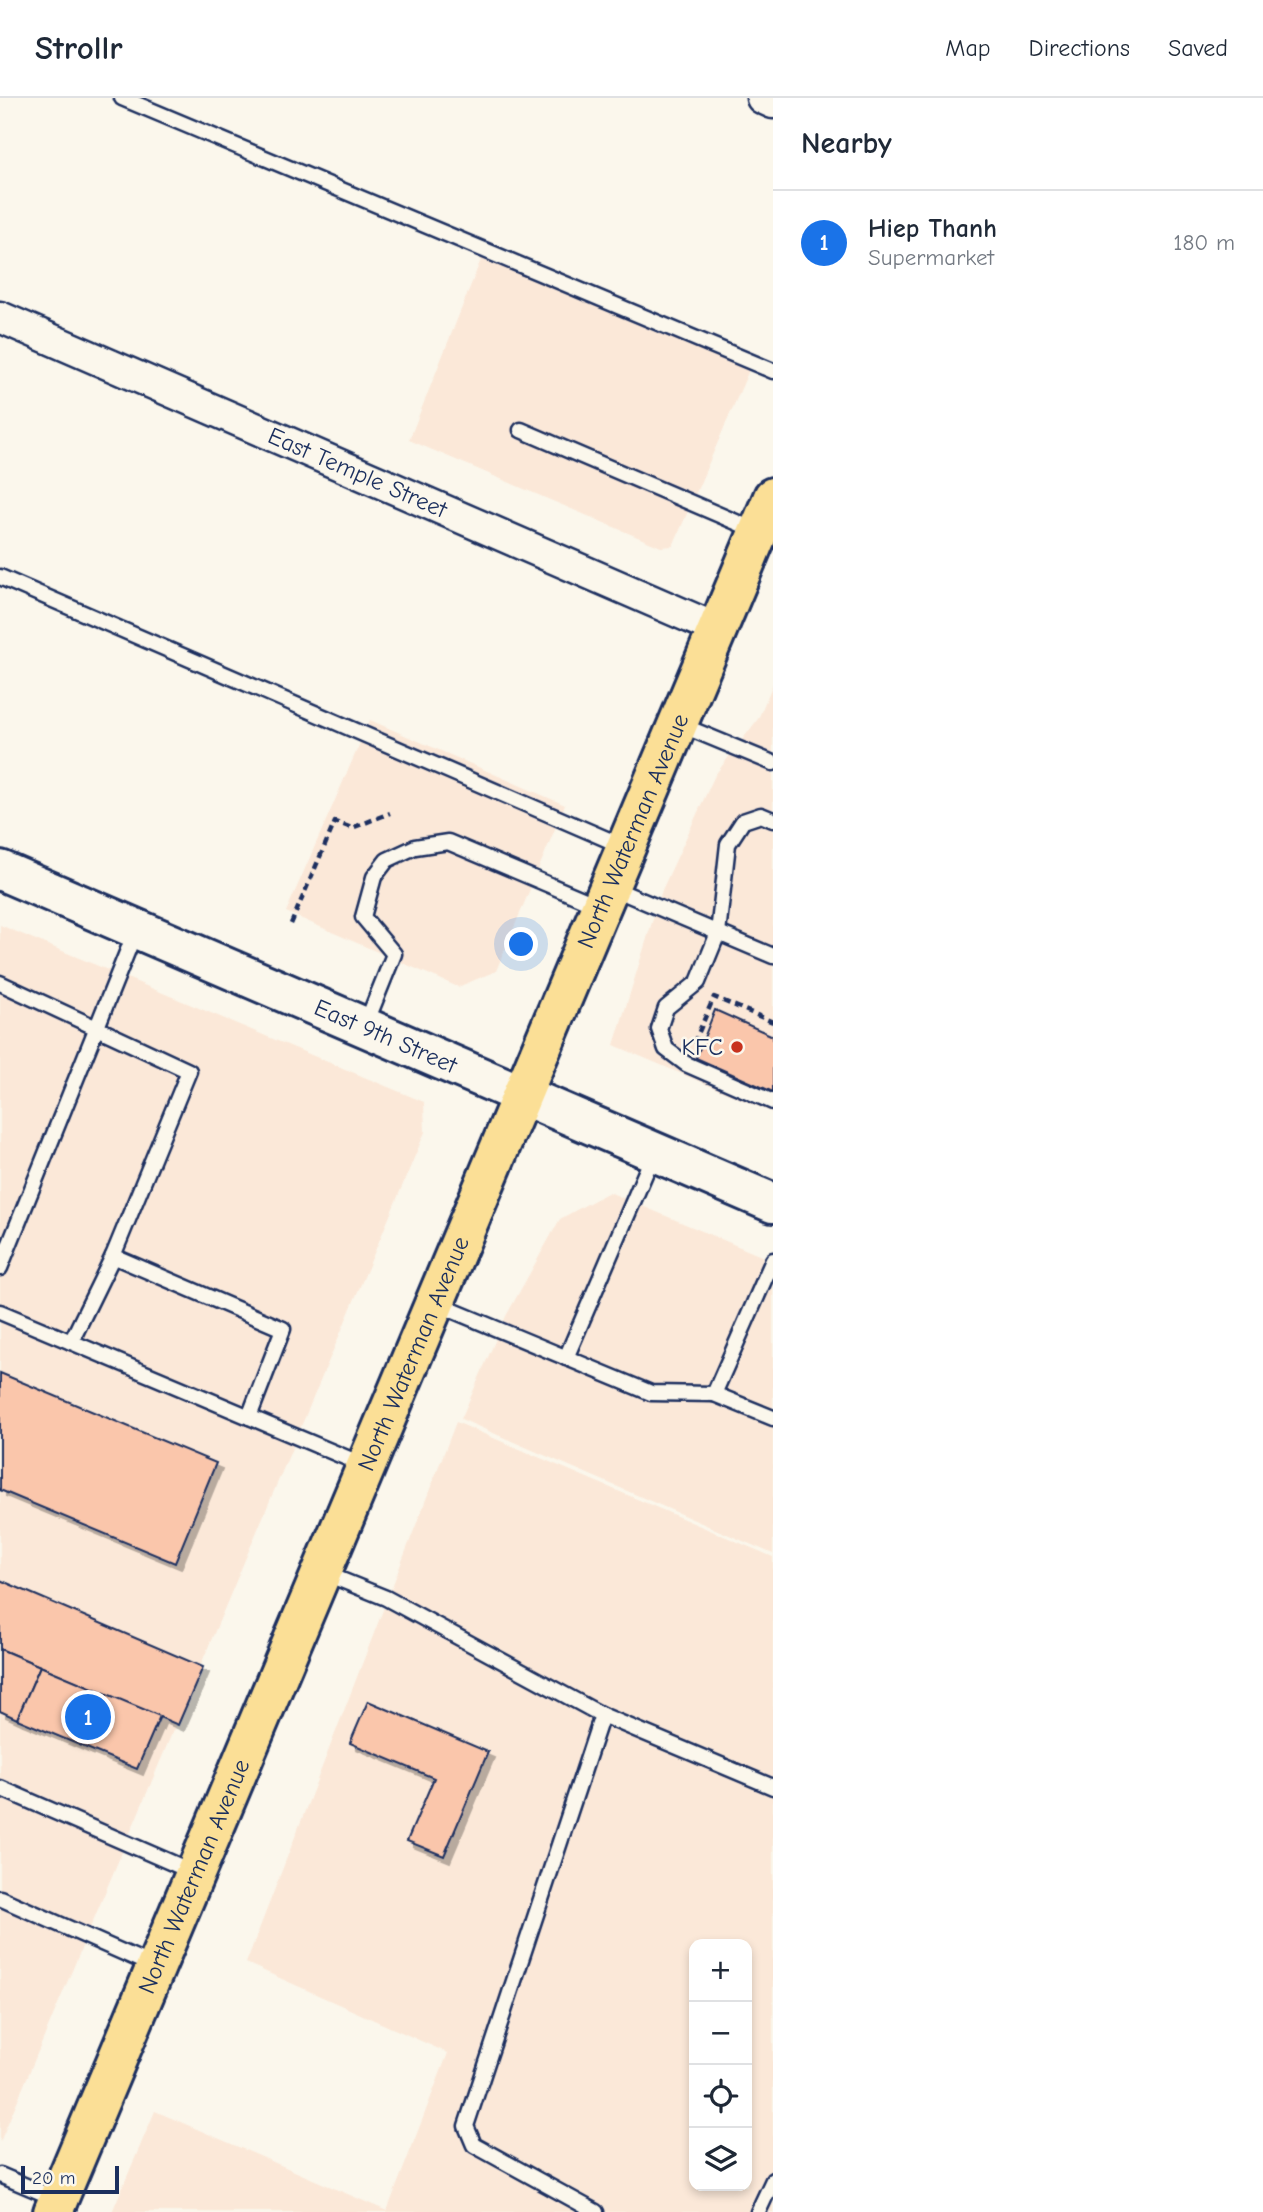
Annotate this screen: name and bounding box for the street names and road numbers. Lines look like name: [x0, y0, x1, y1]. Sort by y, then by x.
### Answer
street label: East Temple Street: [264, 421, 452, 524]
street label: North Waterman Avenue: [571, 709, 695, 952]
street label: East 9th Street: [310, 993, 462, 1080]
street label: North Waterman Avenue: [352, 1232, 475, 1475]
street label: North Waterman Avenue: [132, 1755, 256, 1998]

